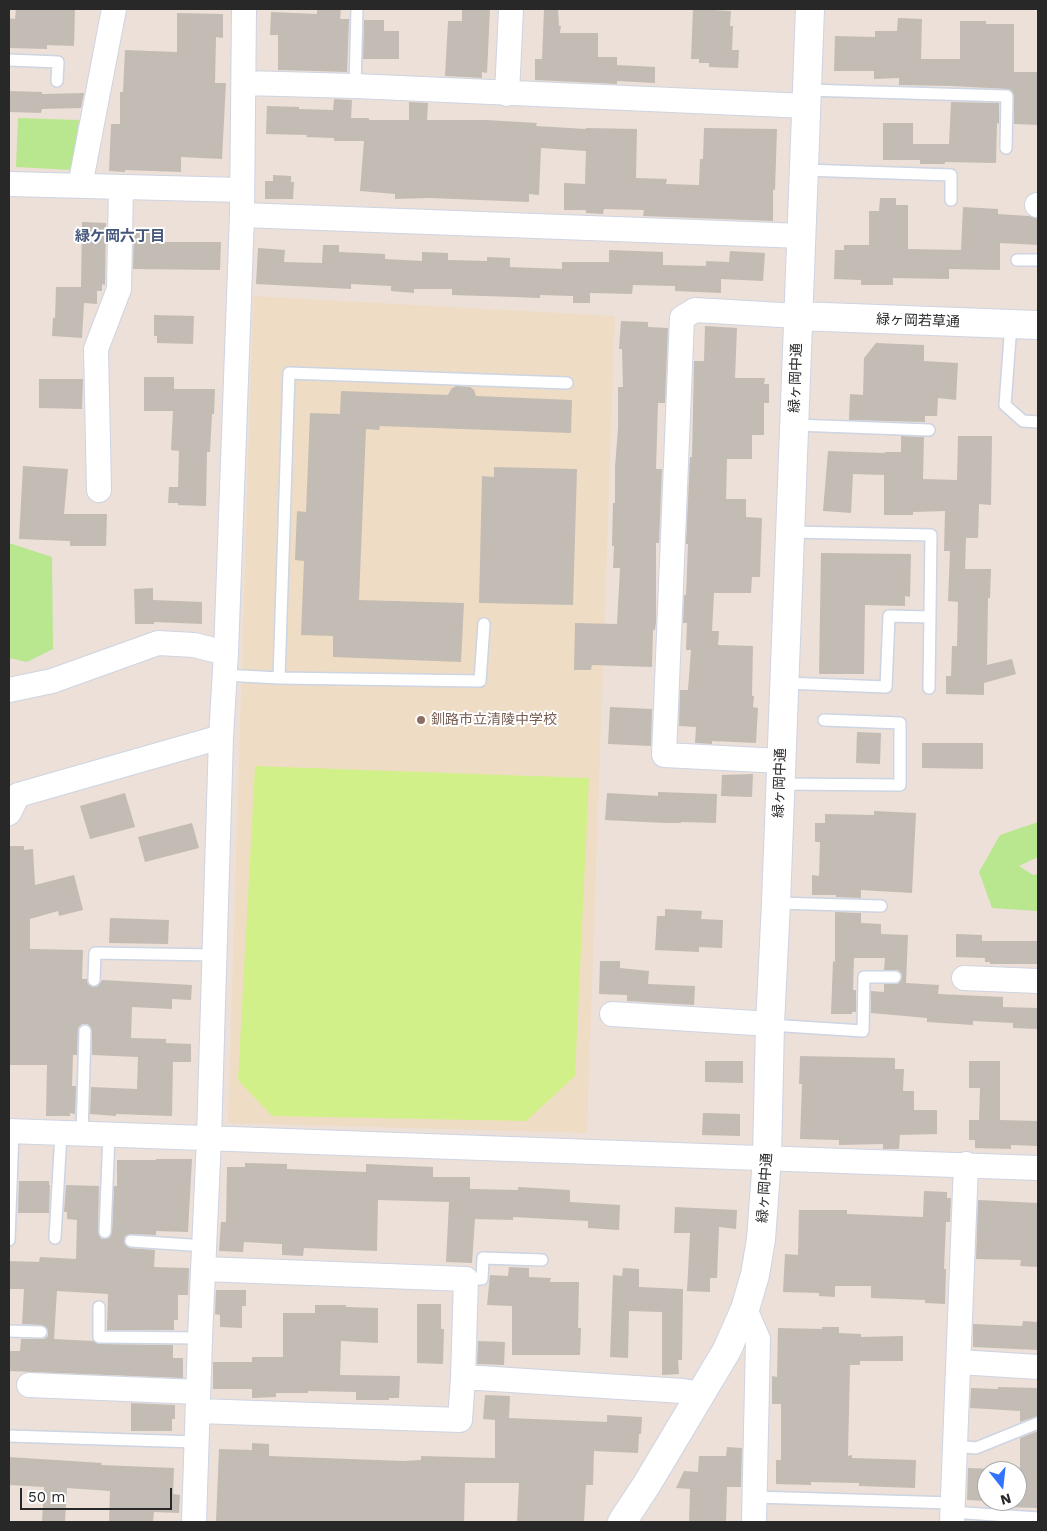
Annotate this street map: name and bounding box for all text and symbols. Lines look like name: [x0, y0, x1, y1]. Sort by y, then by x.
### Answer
district label: 緑ケ岡六丁目: [75, 228, 165, 246]
street label: 緑ヶ岡若草通: [876, 311, 960, 331]
street label: 緑ヶ岡中通: [786, 343, 806, 413]
place label: 釧路市立清陵中学校: [431, 712, 557, 728]
marker: 釧路市立清陵中学校: [415, 714, 427, 726]
street label: 緑ヶ岡中通: [770, 748, 790, 818]
street label: 緑ヶ岡中通: [754, 1152, 776, 1224]
north arrow: [977, 1461, 1027, 1511]
scale bar: [22, 1478, 175, 1510]
text: 50 m: [28, 1488, 65, 1506]
text: N: [999, 1490, 1013, 1509]

